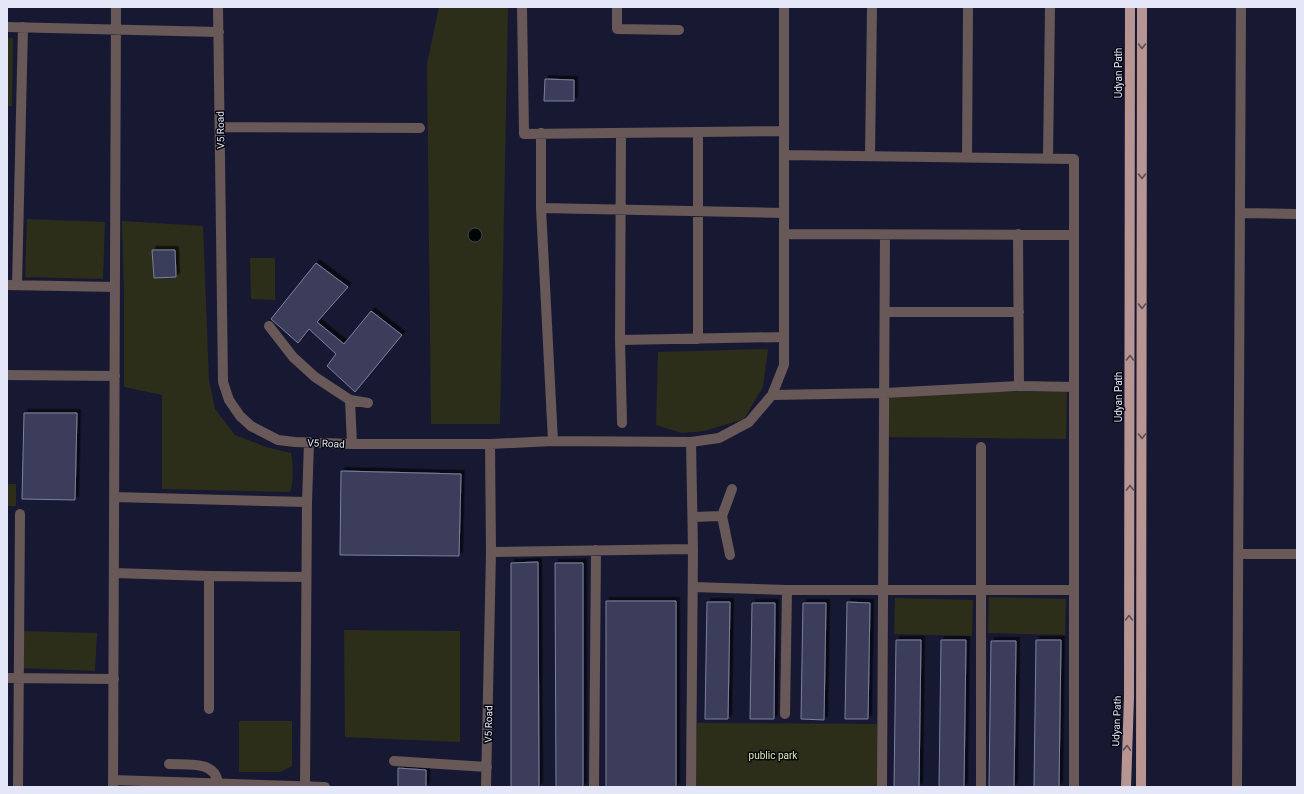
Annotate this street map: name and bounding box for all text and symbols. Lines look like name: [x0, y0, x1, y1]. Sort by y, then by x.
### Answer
one-way arrow: [1138, 43, 1146, 49]
street label: Udyan Path: [1113, 48, 1124, 98]
street label: V5 Road: [215, 111, 226, 149]
one-way arrow: [1138, 173, 1146, 179]
one-way arrow: [1138, 303, 1146, 309]
one-way arrow: [1126, 355, 1134, 361]
street label: Udyan Path: [1113, 372, 1124, 422]
one-way arrow: [1138, 433, 1146, 439]
street label: V5 Road: [307, 437, 345, 450]
one-way arrow: [1125, 485, 1134, 491]
one-way arrow: [1125, 615, 1133, 621]
street label: Udyan Path: [1110, 695, 1123, 747]
street label: V5 Road: [483, 705, 494, 743]
one-way arrow: [1123, 745, 1131, 751]
park label: public park: [749, 750, 798, 761]

